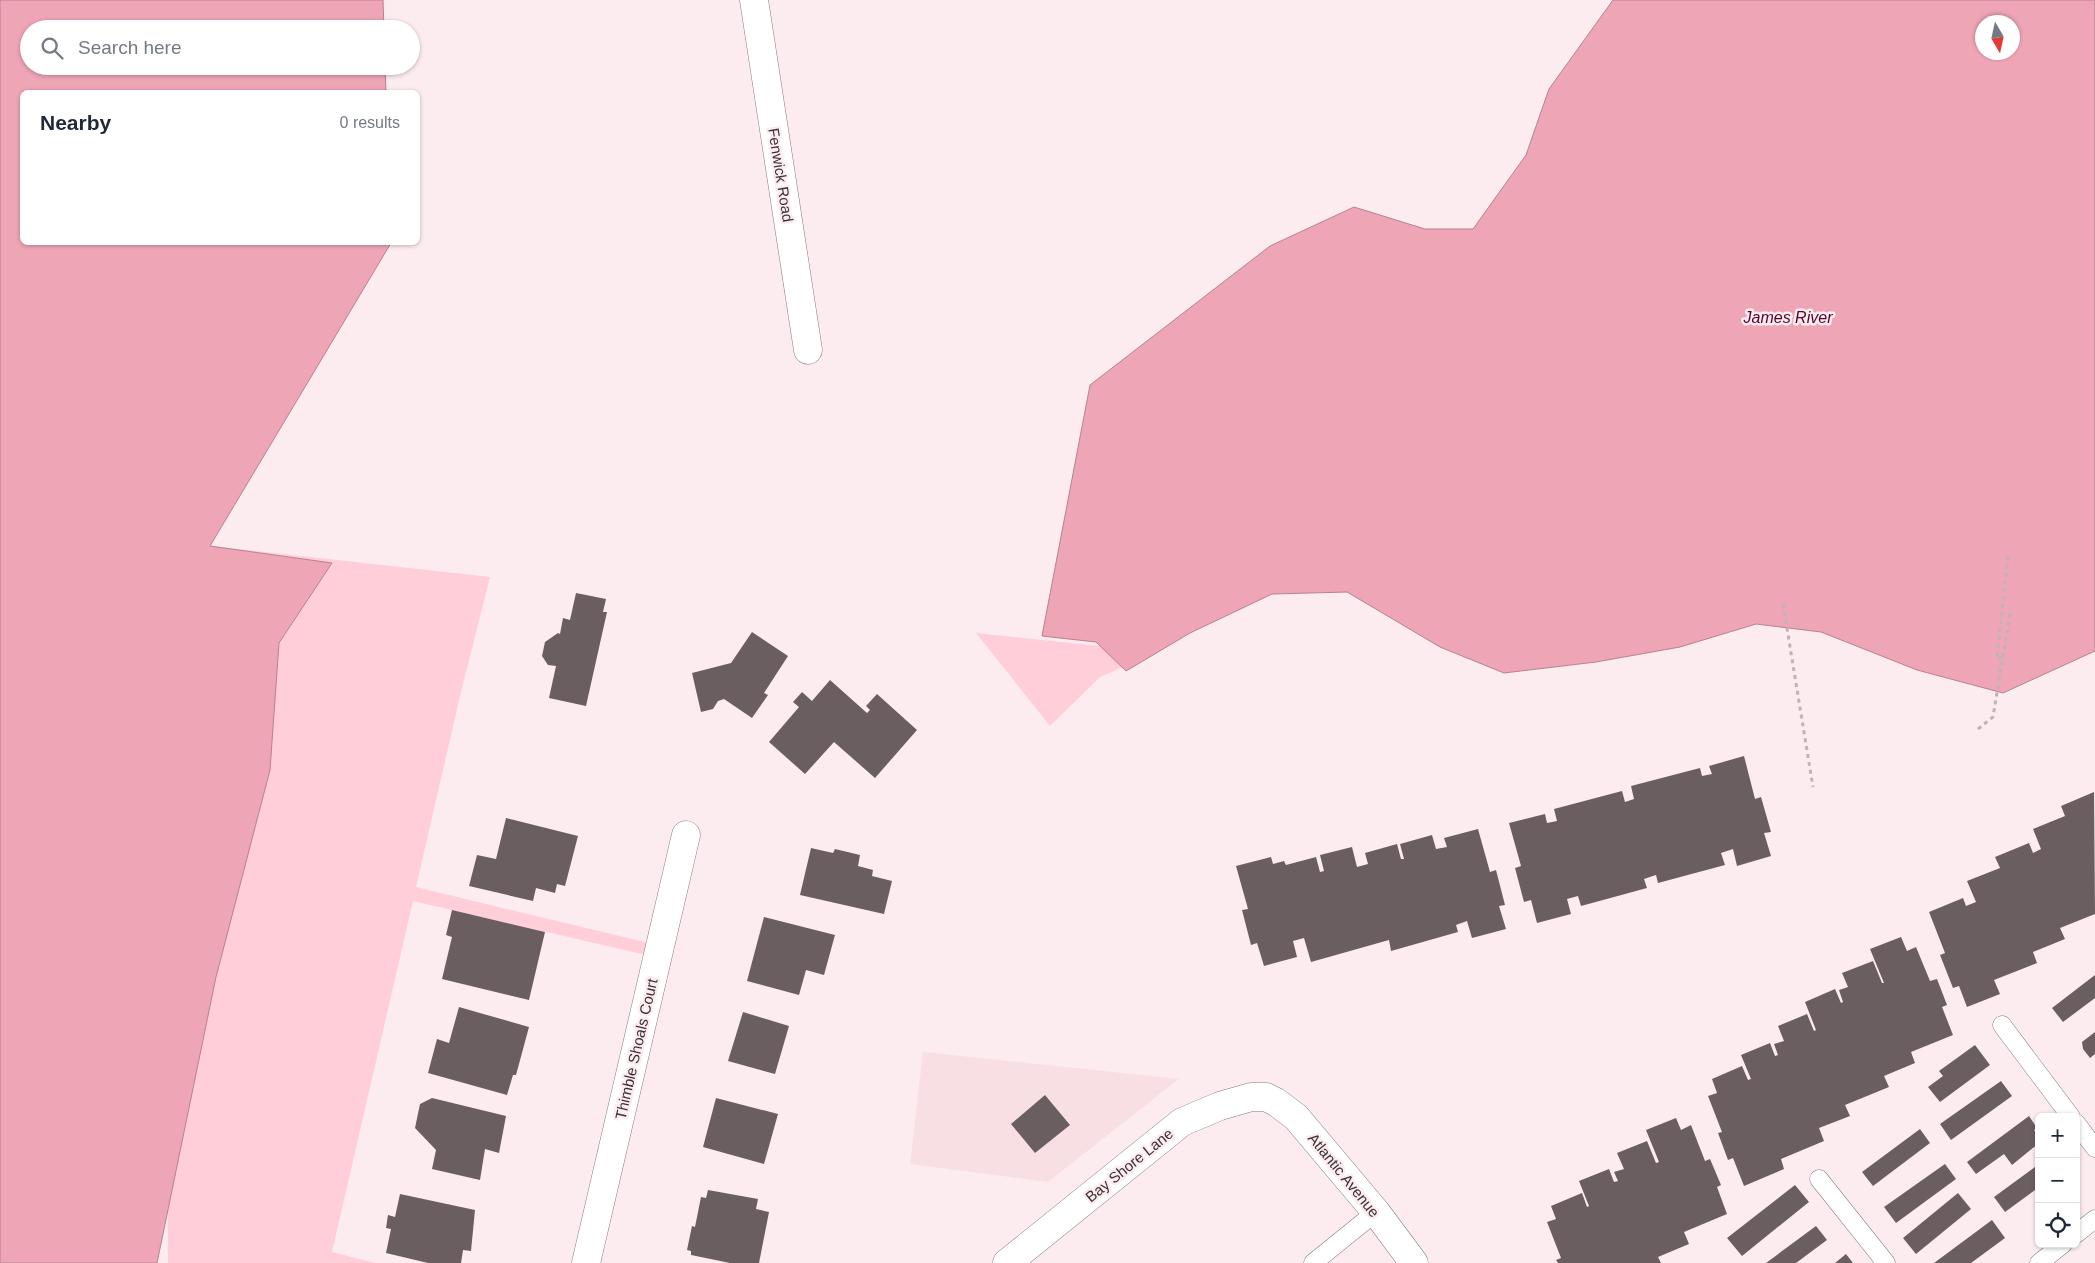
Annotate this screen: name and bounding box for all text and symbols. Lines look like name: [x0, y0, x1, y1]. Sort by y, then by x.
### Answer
north arrow: [1975, 15, 2020, 60]
search box: [20, 20, 420, 75]
icon: search: [38, 34, 66, 62]
text: Search here: [78, 37, 182, 58]
text: Nearby: [40, 111, 111, 134]
text: 0 results: [340, 114, 400, 131]
street label: Fenwick Road: [765, 127, 797, 223]
water label: James River: [1743, 309, 1833, 326]
street label: Thimble Shoals Court: [611, 976, 661, 1121]
map controls: [2035, 1113, 2080, 1248]
button: +: [2035, 1113, 2080, 1158]
street label: Bay Shore Lane: [1082, 1125, 1176, 1205]
street label: Atlantic Avenue: [1305, 1130, 1383, 1220]
button: −: [2035, 1158, 2080, 1203]
button: locate: [2035, 1203, 2080, 1248]

